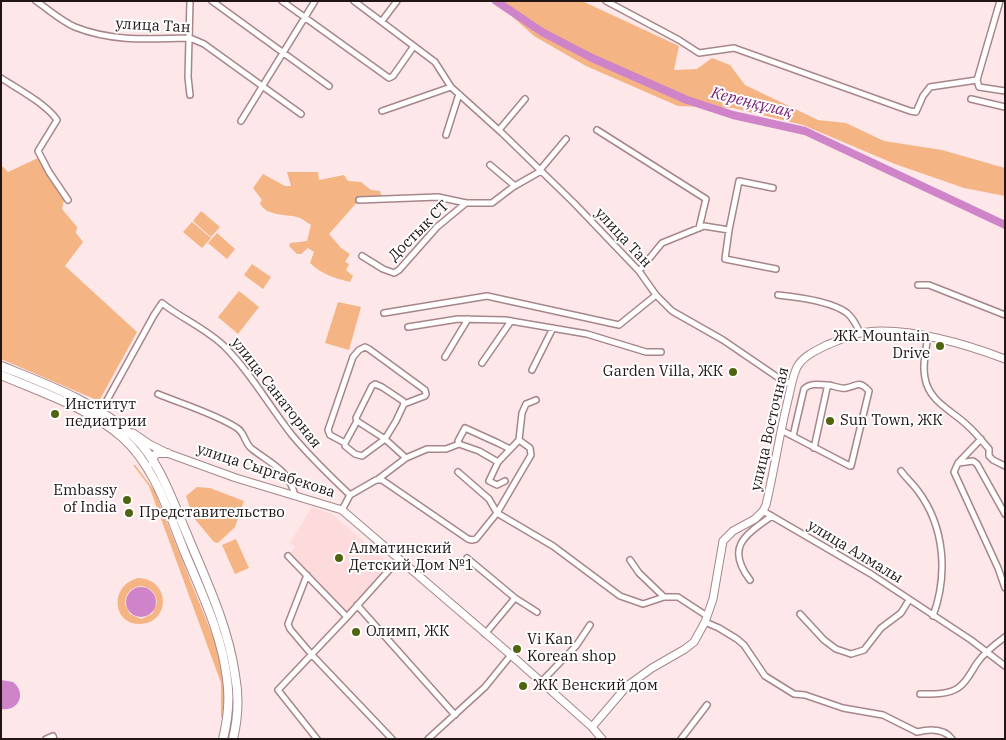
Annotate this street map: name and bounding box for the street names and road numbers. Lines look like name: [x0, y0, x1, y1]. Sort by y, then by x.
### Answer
street label: улица Тан: [115, 15, 191, 37]
street label: Достык СТ: [385, 197, 453, 265]
street label: улица Тан: [591, 204, 655, 272]
street label: улица Санаторная: [227, 334, 325, 452]
street label: улица Восточная: [747, 365, 793, 493]
street label: улица Сыргабекова: [195, 440, 337, 502]
street label: улица Алмалы: [804, 516, 906, 588]

